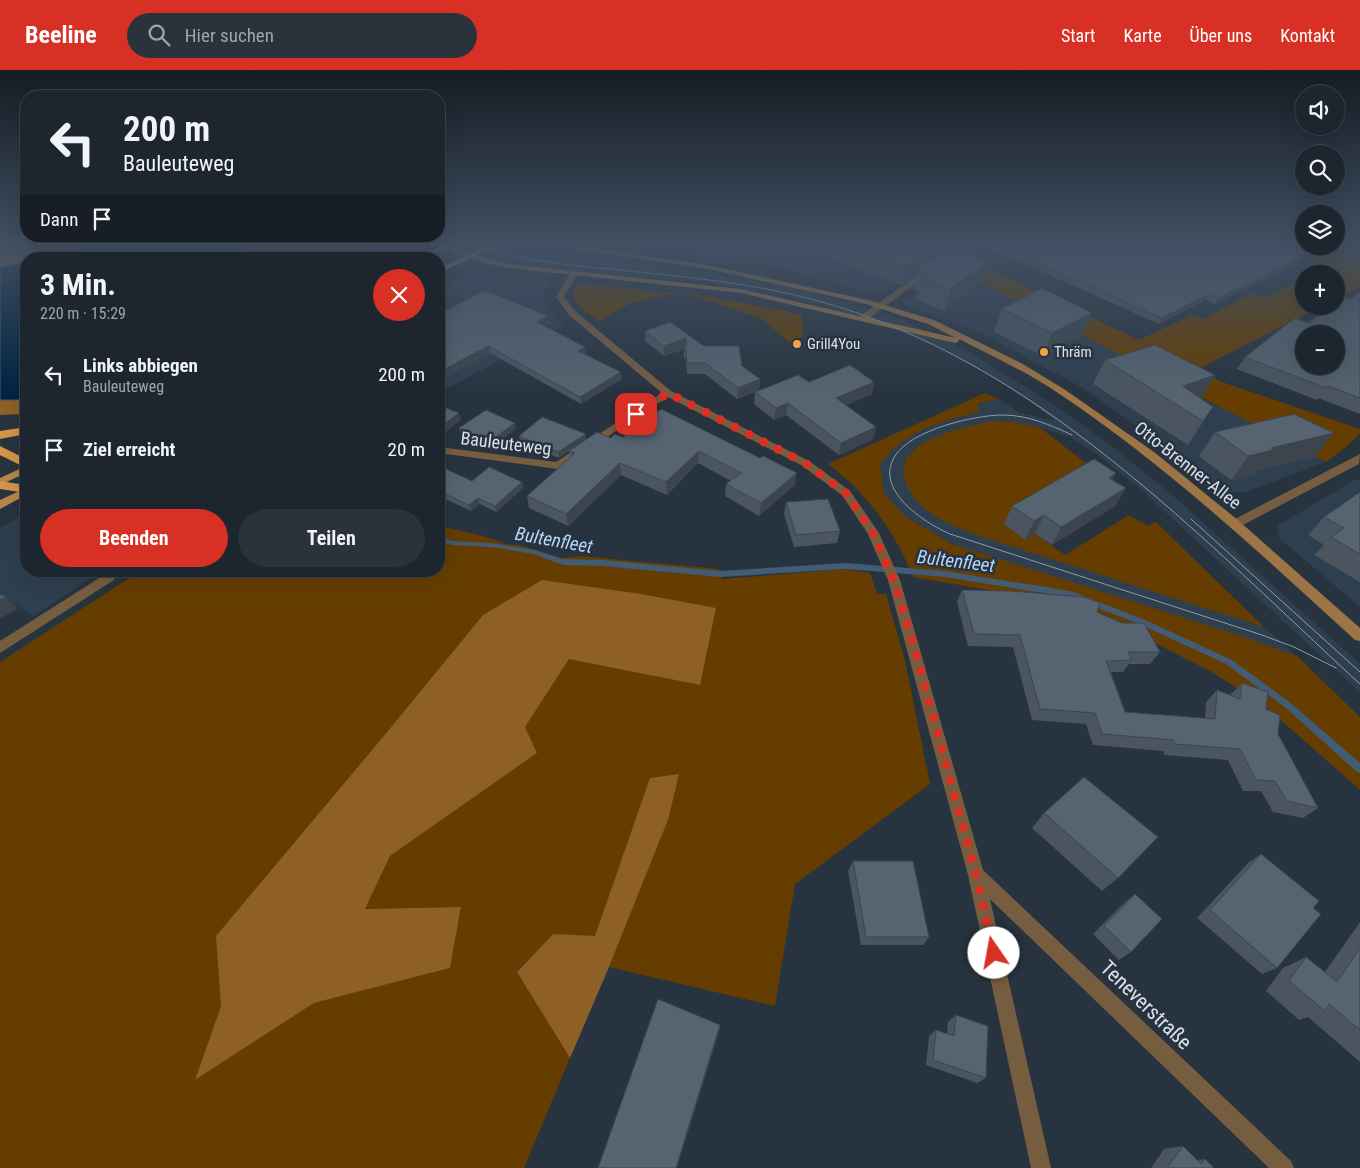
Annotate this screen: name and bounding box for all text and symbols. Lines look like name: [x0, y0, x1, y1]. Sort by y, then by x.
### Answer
search box: [127, 13, 477, 58]
text: Beeline: [25, 21, 97, 49]
icon: search: [145, 21, 173, 49]
text: Hier suchen: [185, 24, 274, 47]
text: Start: [1061, 25, 1095, 46]
text: Karte: [1123, 25, 1162, 46]
text: Über uns: [1190, 25, 1252, 46]
text: Kontakt: [1280, 25, 1335, 46]
map controls: [1295, 85, 1345, 375]
button: sound: [1295, 85, 1345, 135]
text: 200 m: [123, 109, 210, 150]
icon: left: [40, 110, 105, 175]
button: search: [1295, 145, 1345, 195]
text: Bauleuteweg: [123, 151, 234, 176]
icon: arrive: [88, 205, 116, 233]
button: layers: [1295, 205, 1345, 255]
text: Dann: [40, 208, 78, 231]
button: +: [1295, 265, 1345, 315]
text: 3 Min.: [40, 267, 116, 302]
button: close: [373, 269, 425, 321]
text: 220 m · 15:29: [40, 304, 126, 323]
button: −: [1295, 325, 1345, 375]
place label: Grill4You: [807, 335, 860, 353]
marker: Grill4You: [791, 338, 803, 350]
place label: Thräm: [1054, 343, 1092, 361]
marker: Thräm: [1038, 346, 1050, 358]
text: Links abbiegen: [83, 354, 198, 377]
icon: left: [40, 361, 68, 389]
text: 200 m: [378, 363, 425, 386]
text: Bauleuteweg: [83, 377, 164, 396]
pin: [615, 393, 657, 435]
icon: arrive: [622, 400, 650, 428]
street label: Otto-Brenner-Allee: [1130, 417, 1246, 513]
street label: Bauleuteweg: [459, 427, 553, 459]
icon: arrive: [40, 436, 68, 464]
text: Ziel erreicht: [83, 438, 175, 461]
text: 20 m: [388, 438, 425, 461]
button: Beenden: [40, 509, 228, 567]
button: Teilen: [238, 509, 425, 567]
water label: Bultenfleet: [513, 522, 595, 558]
water label: Bultenfleet: [916, 545, 997, 577]
position arrow: [967, 926, 1019, 978]
street label: Teneverstraße: [1095, 956, 1197, 1055]

